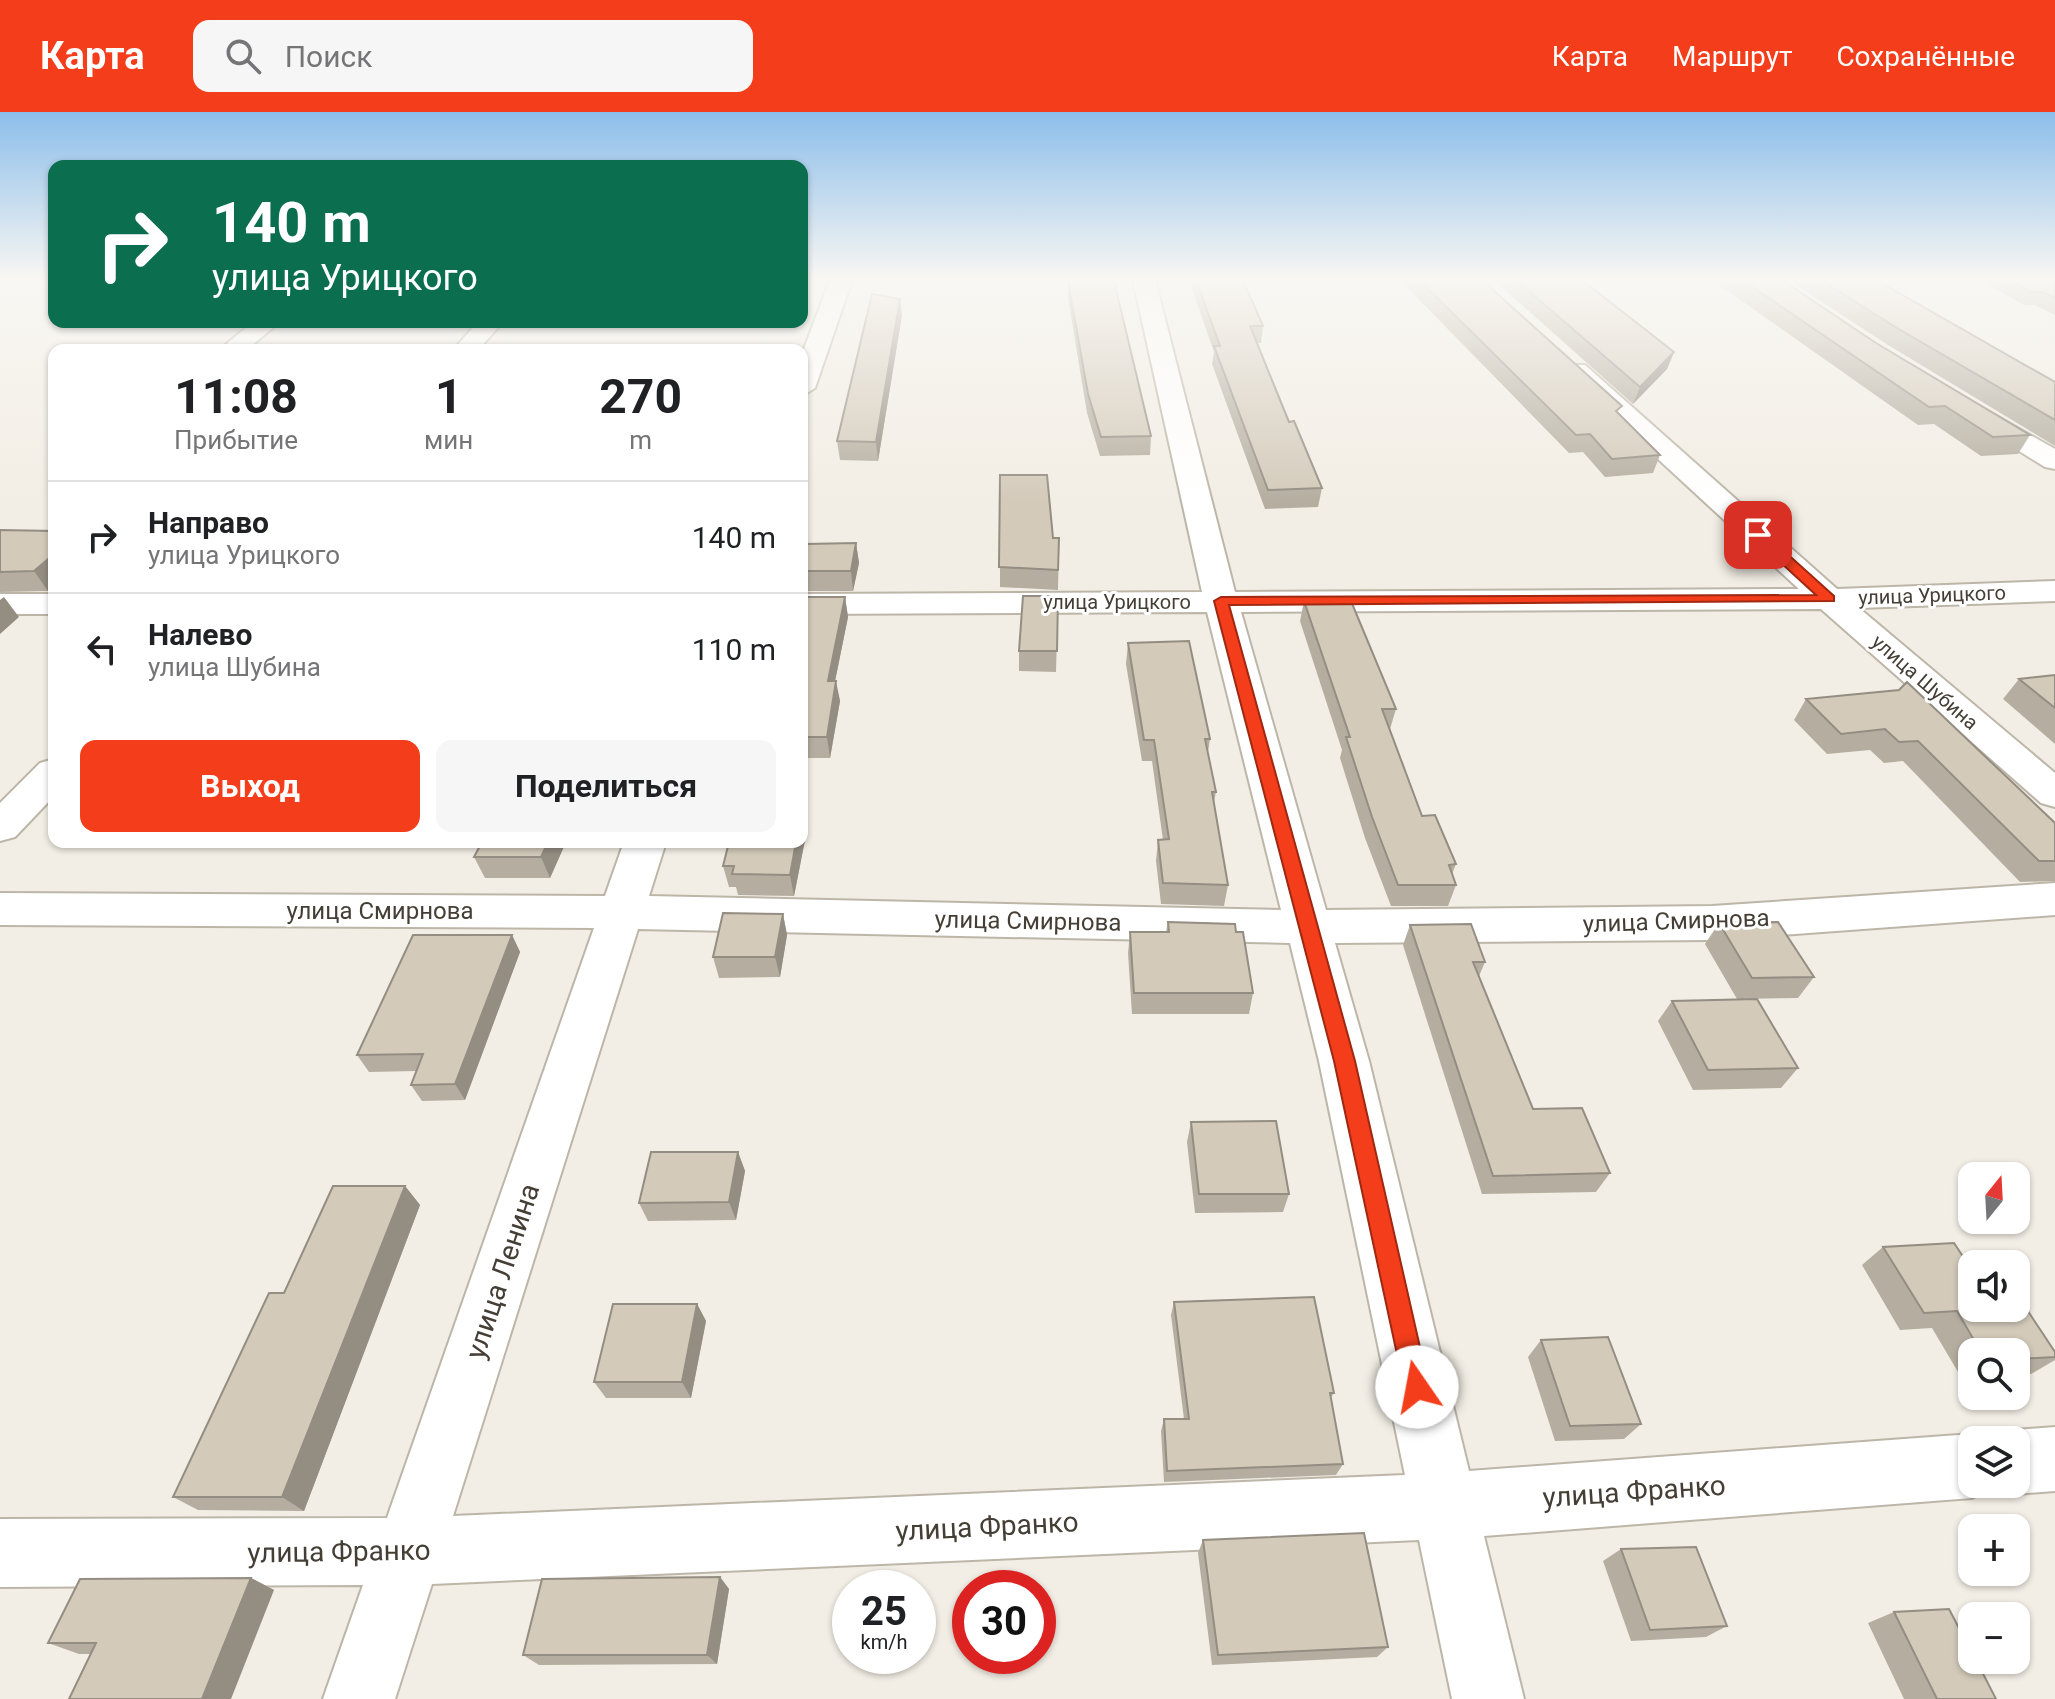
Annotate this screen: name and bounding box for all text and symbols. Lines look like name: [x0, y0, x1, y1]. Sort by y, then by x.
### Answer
search box: [193, 20, 753, 92]
text: Карта: [40, 34, 145, 78]
icon: search: [221, 34, 265, 78]
text: Поиск: [285, 39, 372, 74]
text: Карта: [1552, 40, 1628, 73]
text: Маршрут: [1672, 40, 1792, 73]
text: Сохранённые: [1836, 40, 2015, 73]
text: 140 m: [212, 190, 371, 256]
icon: right: [80, 192, 184, 296]
text: улица Урицкого: [212, 257, 478, 299]
text: 11:08: [174, 368, 298, 425]
text: 1: [435, 368, 462, 425]
text: 270: [599, 368, 682, 425]
text: Прибытие: [174, 425, 298, 455]
text: мин: [424, 425, 473, 455]
text: m: [629, 425, 652, 455]
pin: [1724, 501, 1792, 569]
text: Направо: [148, 505, 269, 540]
icon: arrive: [1736, 513, 1780, 557]
icon: right: [80, 515, 124, 559]
text: 140 m: [692, 520, 776, 555]
text: улица Урицкого: [148, 540, 340, 570]
street label: улица Урицкого: [1858, 580, 2006, 610]
street label: улица Урицкого: [1043, 590, 1191, 614]
text: Налево: [148, 617, 252, 652]
icon: left: [80, 627, 124, 671]
street label: улица Шубина: [1867, 629, 1983, 735]
text: 110 m: [692, 632, 776, 667]
text: улица Шубина: [148, 652, 321, 682]
button: Выход: [80, 740, 420, 832]
button: Поделиться: [436, 740, 776, 832]
street label: улица Смирнова: [287, 897, 473, 925]
street label: улица Смирнова: [1582, 904, 1770, 938]
street label: улица Смирнова: [934, 905, 1122, 937]
north arrow: [1958, 1162, 2030, 1234]
map controls: [1958, 1162, 2030, 1674]
street label: улица Ленина: [459, 1179, 546, 1363]
button: sound: [1958, 1250, 2030, 1322]
button: search: [1958, 1338, 2030, 1410]
position arrow: [1375, 1345, 1459, 1429]
button: layers: [1958, 1426, 2030, 1498]
street label: улица Франко: [1541, 1469, 1727, 1514]
street label: улица Франко: [895, 1505, 1079, 1548]
button: +: [1958, 1514, 2030, 1586]
street label: улица Франко: [247, 1533, 431, 1570]
speed limit sign: 30: [952, 1570, 1056, 1674]
text: 25: [861, 1588, 907, 1635]
button: −: [1958, 1602, 2030, 1674]
text: km/h: [861, 1630, 907, 1654]

